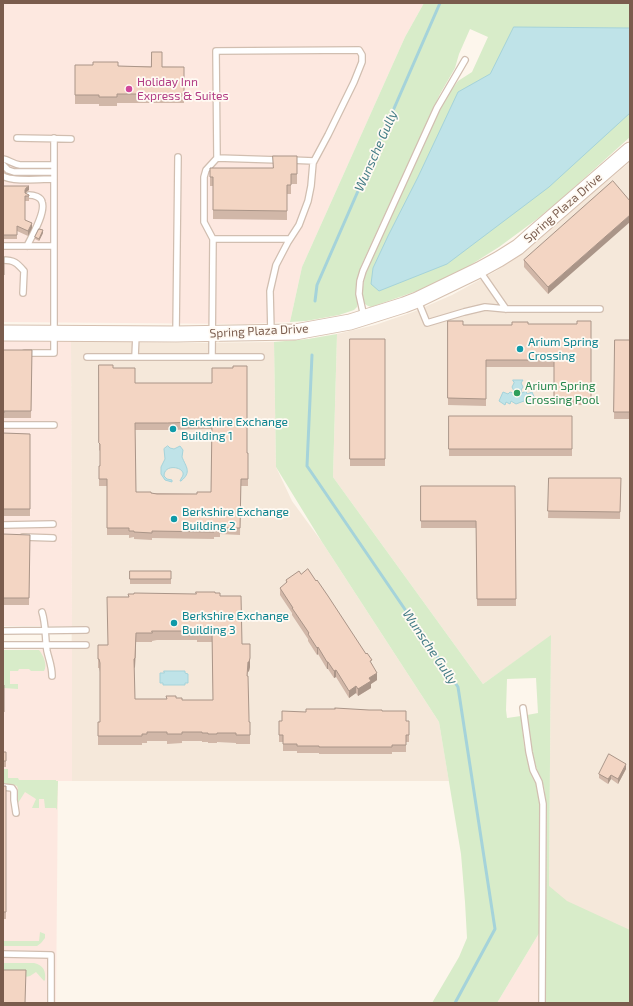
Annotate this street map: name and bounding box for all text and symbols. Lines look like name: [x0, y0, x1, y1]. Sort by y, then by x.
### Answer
place label: Holiday Inn Express & Suites: [137, 75, 229, 103]
marker: Holiday Inn Express & Suites: [124, 84, 134, 94]
water label: Wunsche Gully: [351, 108, 401, 194]
street label: Spring Plaza Drive: [521, 170, 605, 246]
street label: Spring Plaza Drive: [209, 321, 309, 341]
place label: Arium Spring Crossing: [528, 335, 598, 363]
marker: Arium Spring Crossing: [515, 344, 525, 354]
place label: Arium Spring Crossing Pool: [525, 379, 599, 407]
marker: Arium Spring Crossing Pool: [512, 388, 522, 398]
place label: Berkshire Exchange Building 1: [181, 415, 288, 443]
marker: Berkshire Exchange Building 1: [168, 424, 178, 434]
place label: Berkshire Exchange Building 2: [182, 505, 289, 533]
marker: Berkshire Exchange Building 2: [169, 514, 179, 524]
water label: Wunsche Gully: [399, 607, 461, 687]
place label: Berkshire Exchange Building 3: [182, 609, 289, 637]
marker: Berkshire Exchange Building 3: [169, 618, 179, 628]

